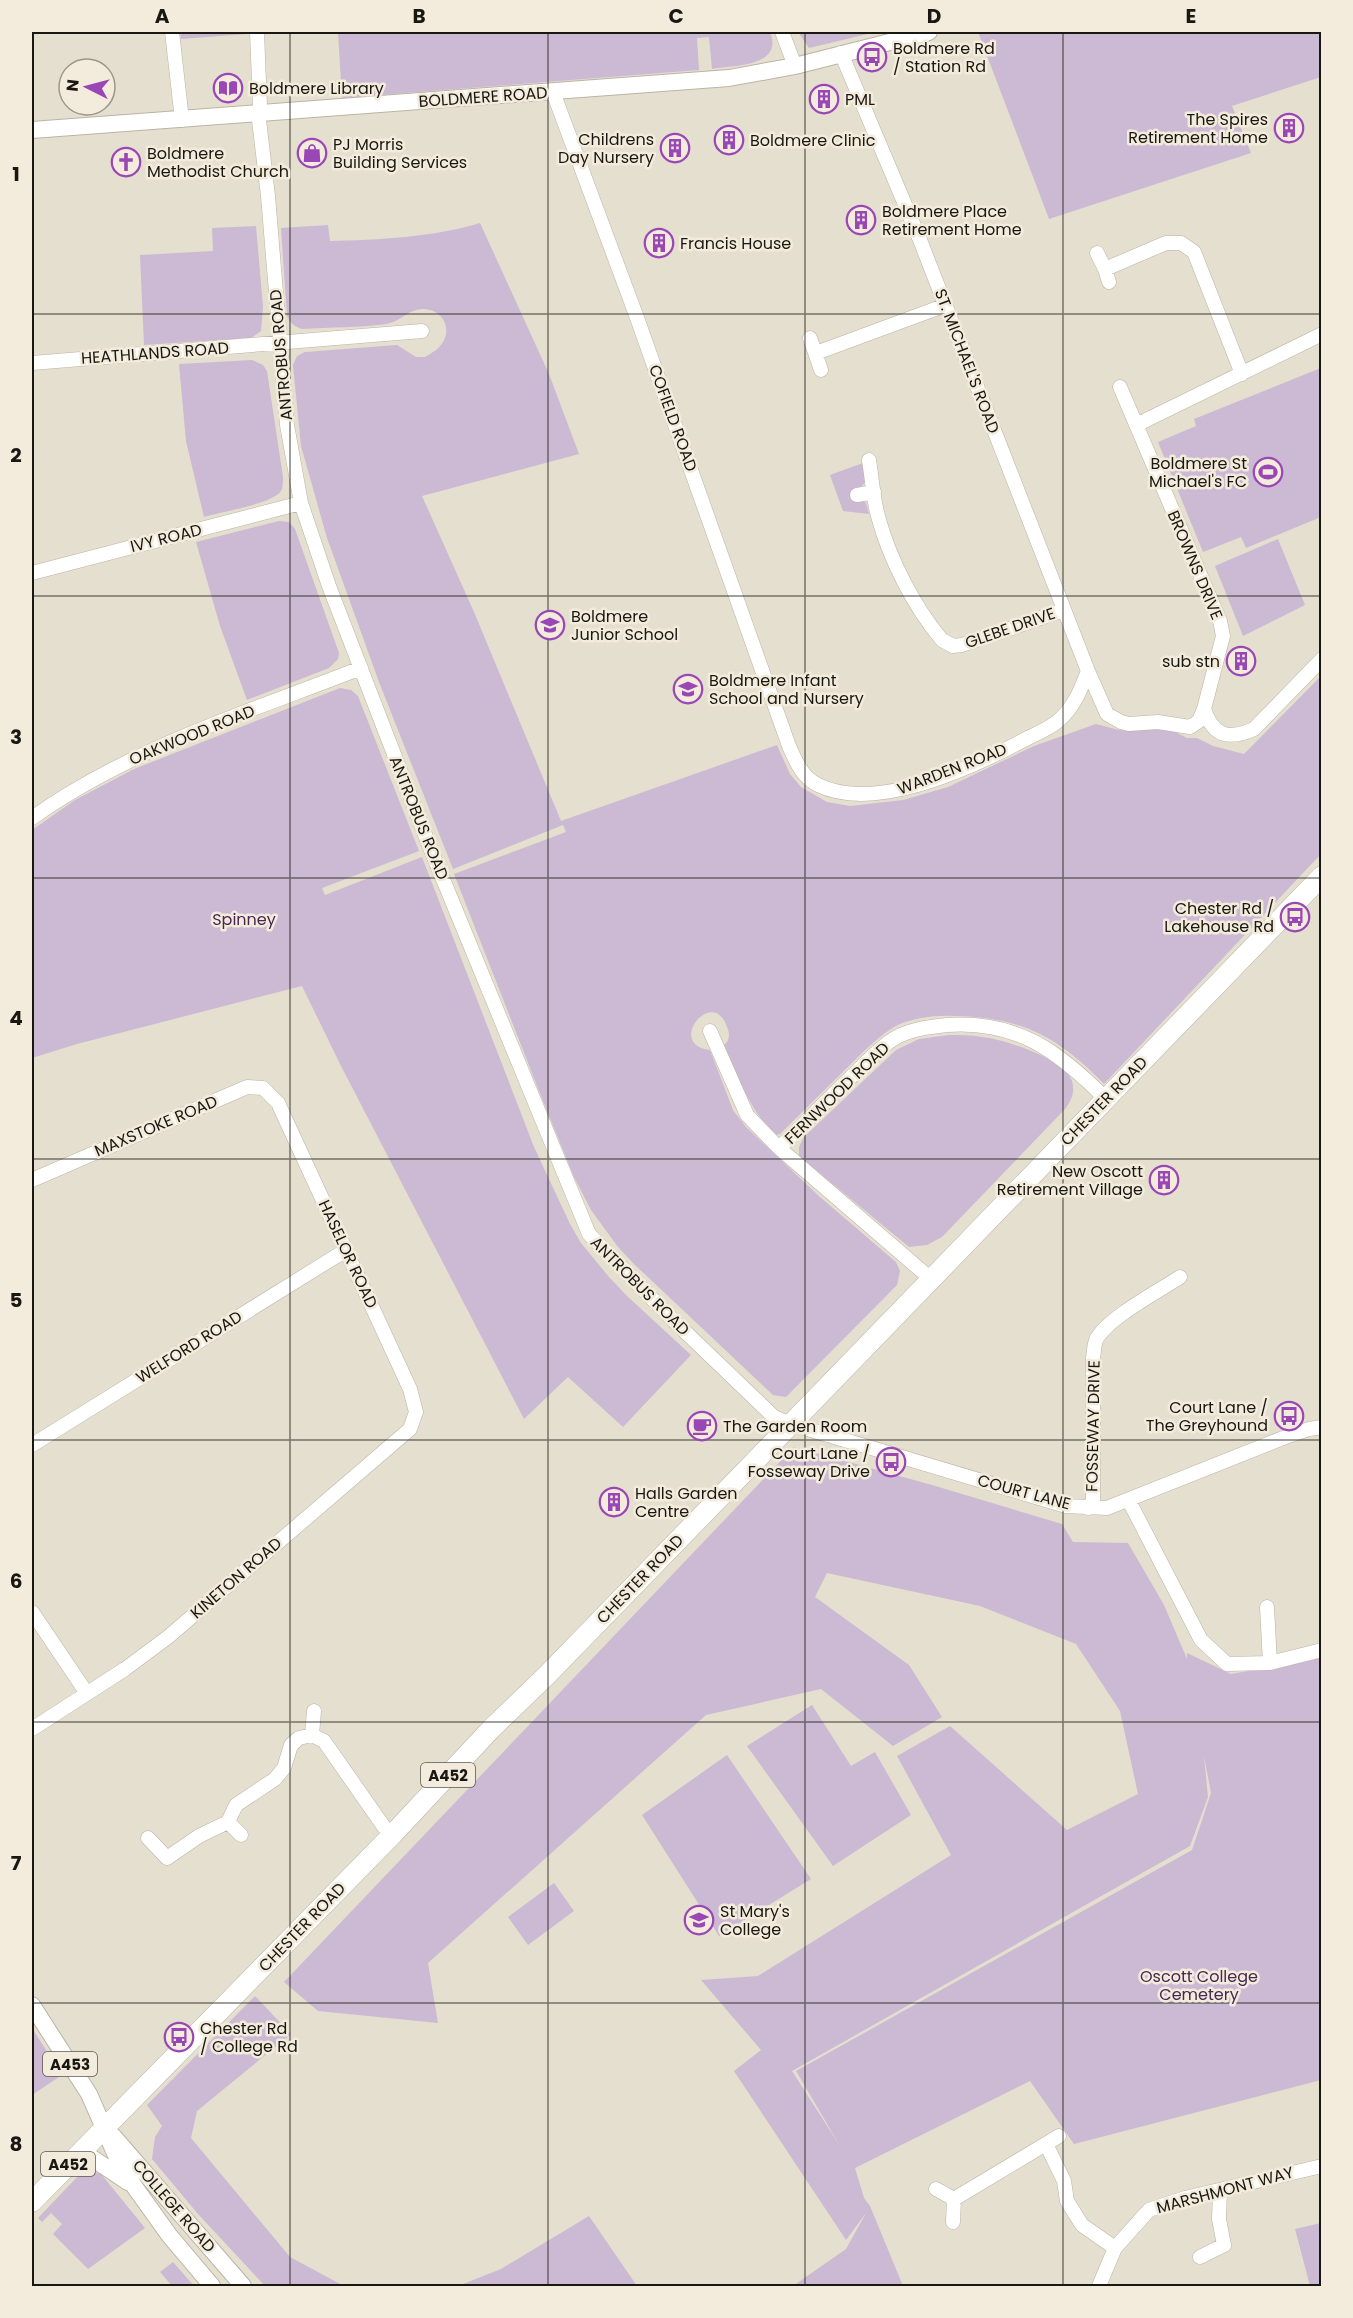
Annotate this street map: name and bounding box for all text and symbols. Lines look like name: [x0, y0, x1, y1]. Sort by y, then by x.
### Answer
text: A: [155, 2, 170, 30]
text: B: [412, 2, 426, 30]
text: C: [668, 2, 684, 30]
text: D: [927, 2, 941, 30]
text: E: [1186, 2, 1196, 30]
place label: Boldmere Rd / Station Rd: [893, 37, 995, 78]
bus stop icon: Boldmere Rd / Station Rd: [856, 41, 888, 73]
north arrow: [57, 57, 117, 117]
library icon: Boldmere Library: [212, 72, 244, 104]
place label: Boldmere Library: [249, 77, 384, 100]
text: N: [61, 78, 85, 93]
street label: BOLDMERE ROAD: [418, 81, 548, 113]
building icon: PML: [808, 83, 840, 115]
place label: PML: [845, 88, 875, 111]
place label: The Spires Retirement Home: [1128, 108, 1268, 149]
building icon: The Spires Retirement Home: [1273, 112, 1305, 144]
building icon: Boldmere Clinic: [713, 124, 745, 156]
place label: Childrens Day Nursery: [558, 128, 654, 169]
place label: Boldmere Clinic: [750, 129, 876, 152]
building icon: Childrens Day Nursery: [659, 132, 691, 164]
place label: PJ Morris Building Services: [333, 133, 467, 174]
shop icon: PJ Morris Building Services: [296, 137, 328, 169]
place label: Boldmere Methodist Church: [147, 142, 289, 183]
church icon: Boldmere Methodist Church: [110, 146, 142, 178]
text: 1: [12, 160, 20, 188]
place label: Boldmere Place Retirement Home: [882, 200, 1022, 241]
building icon: Boldmere Place Retirement Home: [845, 204, 877, 236]
building icon: Francis House: [643, 227, 675, 259]
place label: Francis House: [680, 232, 791, 255]
street label: ST. MICHAEL'S ROAD: [929, 285, 1005, 437]
street label: ANTROBUS ROAD: [264, 288, 298, 422]
street label: HEATHLANDS ROAD: [80, 336, 230, 370]
street label: COFIELD ROAD: [643, 361, 703, 475]
text: 2: [10, 441, 22, 469]
place label: Boldmere St Michael's FC: [1149, 452, 1247, 493]
sports icon: Boldmere St Michael's FC: [1252, 456, 1284, 488]
street label: BROWNS DRIVE: [1162, 507, 1228, 623]
street label: IVY ROAD: [128, 518, 204, 558]
street label: GLEBE DRIVE: [962, 602, 1058, 654]
place label: Boldmere Junior School: [571, 605, 678, 646]
school or university icon: Boldmere Junior School: [534, 609, 566, 641]
building icon: sub stn: [1225, 645, 1257, 677]
place label: sub stn: [1162, 650, 1220, 673]
place label: Boldmere Infant School and Nursery: [709, 669, 864, 710]
school or university icon: Boldmere Infant School and Nursery: [672, 673, 704, 705]
street label: OAKWOOD ROAD: [126, 699, 258, 771]
text: 3: [10, 723, 22, 751]
street label: WARDEN ROAD: [894, 738, 1010, 800]
street label: ANTROBUS ROAD: [384, 753, 454, 883]
place label: Chester Rd / Lakehouse Rd: [1164, 897, 1274, 938]
bus stop icon: Chester Rd / Lakehouse Rd: [1279, 901, 1311, 933]
park label: Spinney: [212, 908, 276, 931]
text: 4: [9, 1004, 23, 1032]
street label: FERNWOOD ROAD: [779, 1037, 895, 1149]
street label: CHESTER ROAD: [1055, 1051, 1153, 1151]
street label: MAXSTOKE ROAD: [91, 1090, 221, 1162]
place label: New Oscott Retirement Village: [997, 1160, 1143, 1201]
building icon: New Oscott Retirement Village: [1148, 1164, 1180, 1196]
street label: HASELOR ROAD: [313, 1196, 383, 1312]
street label: ANTROBUS ROAD: [585, 1231, 695, 1341]
text: 5: [10, 1286, 23, 1314]
street label: WELFORD ROAD: [132, 1305, 246, 1389]
street label: FOSSEWAY DRIVE: [1080, 1360, 1106, 1492]
place label: Court Lane / The Greyhound: [1146, 1396, 1268, 1437]
bus stop icon: Court Lane / The Greyhound: [1273, 1400, 1305, 1432]
cafe icon: The Garden Room: [686, 1410, 718, 1442]
place label: The Garden Room: [723, 1415, 867, 1438]
place label: Court Lane / Fosseway Drive: [748, 1442, 870, 1483]
bus stop icon: Court Lane / Fosseway Drive: [875, 1446, 907, 1478]
street label: COURT LANE: [975, 1469, 1073, 1515]
place label: Halls Garden Centre: [635, 1482, 738, 1523]
building icon: Halls Garden Centre: [598, 1486, 630, 1518]
street label: CHESTER ROAD: [591, 1529, 689, 1629]
street label: KINETON ROAD: [185, 1532, 287, 1624]
text: 6: [10, 1567, 22, 1595]
road number: A452: [421, 1763, 475, 1787]
text: 7: [11, 1849, 22, 1877]
street label: CHESTER ROAD: [253, 1877, 351, 1977]
place label: St Mary's College: [720, 1900, 790, 1941]
school or university icon: St Mary's College: [683, 1904, 715, 1936]
park label: Oscott College Cemetery: [1140, 1965, 1258, 2006]
place label: Chester Rd / College Rd: [200, 2017, 298, 2058]
bus stop icon: Chester Rd / College Rd: [163, 2021, 195, 2053]
road number: A453: [43, 2052, 97, 2076]
text: 8: [10, 2130, 22, 2158]
road number: A452: [41, 2152, 95, 2176]
street label: COLLEGE ROAD: [127, 2155, 221, 2257]
street label: MARSHMONT WAY: [1154, 2160, 1297, 2219]

